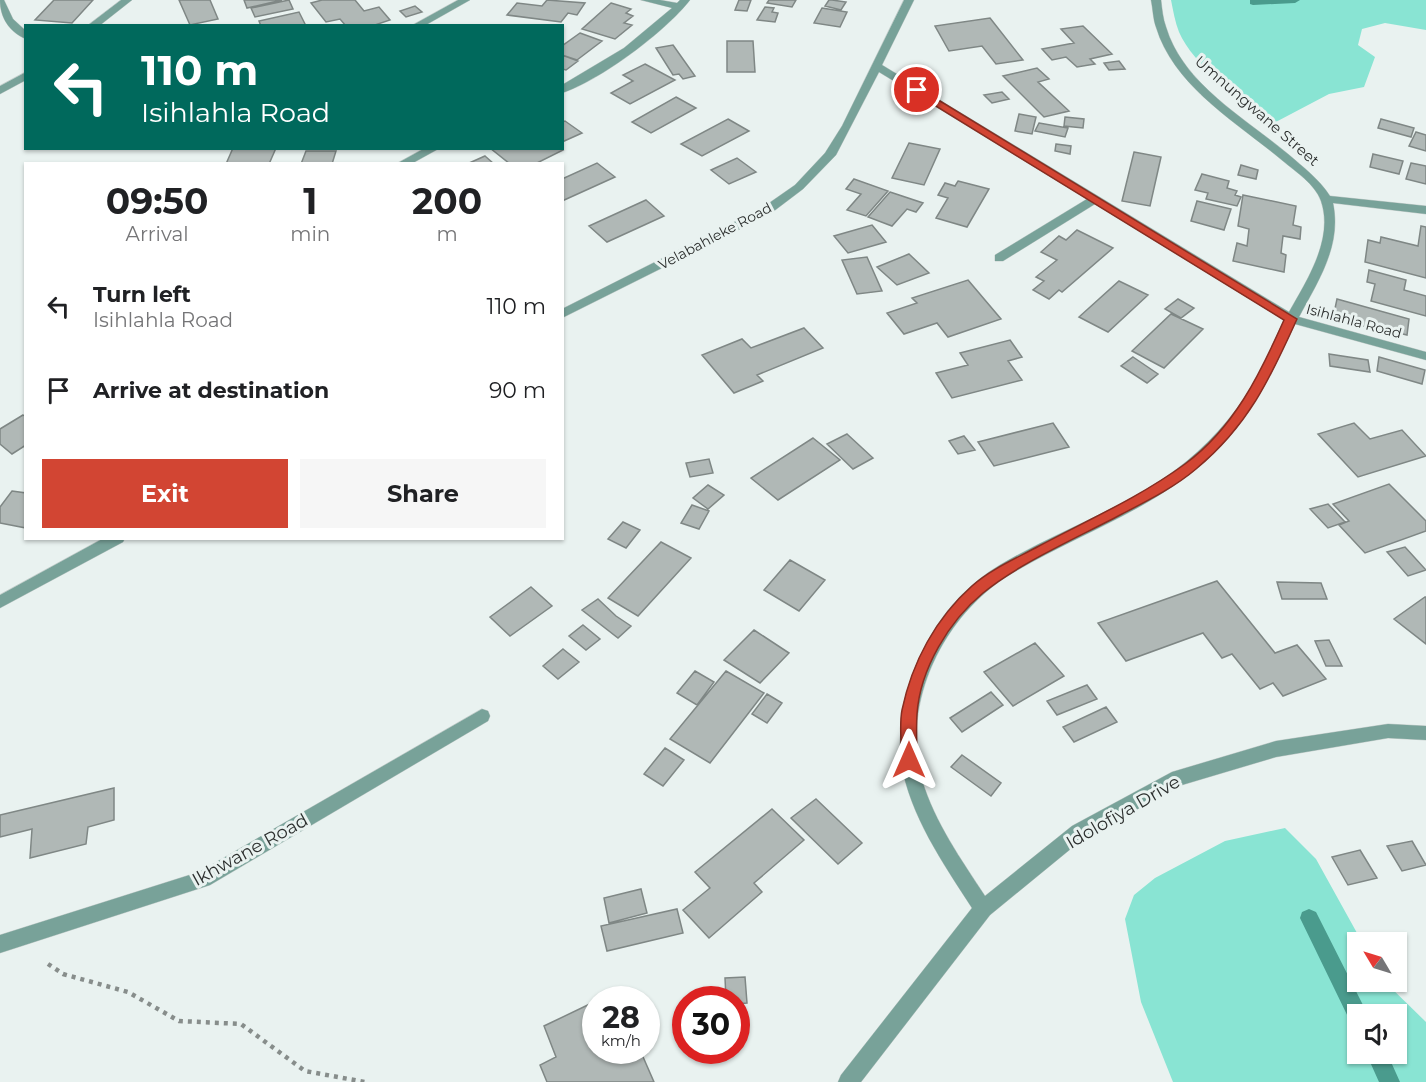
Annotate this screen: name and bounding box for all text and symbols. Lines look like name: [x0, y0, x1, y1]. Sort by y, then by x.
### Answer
text: 110 m: [141, 44, 258, 96]
icon: left: [42, 48, 120, 126]
street label: Umnungwane Street: [1191, 51, 1323, 170]
pin: [891, 64, 942, 115]
icon: arrive: [900, 73, 933, 106]
text: Isihlahla Road: [141, 96, 330, 129]
text: 09:50: [106, 179, 208, 223]
text: 1: [303, 179, 317, 223]
text: 200: [412, 179, 482, 223]
street label: Velabahleke Road: [655, 199, 775, 273]
text: Arrival: [126, 222, 189, 246]
text: min: [290, 222, 330, 246]
text: m: [437, 222, 458, 246]
text: Turn left: [93, 281, 191, 308]
icon: left: [42, 290, 75, 323]
text: 110 m: [486, 293, 546, 320]
street label: Isihlahla Road: [1304, 300, 1404, 342]
text: Isihlahla Road: [93, 308, 233, 332]
icon: arrive: [42, 374, 75, 407]
text: Arrive at destination: [93, 377, 329, 404]
text: 90 m: [489, 377, 546, 404]
button: Exit: [42, 459, 288, 528]
button: Share: [300, 459, 546, 528]
position arrow: [877, 728, 941, 792]
street label: Idolofiya Drive: [1062, 770, 1184, 853]
street label: Ikhwane Road: [188, 809, 312, 891]
north arrow: [1347, 932, 1407, 992]
map controls: [1347, 932, 1407, 1064]
speed limit sign: 30: [672, 986, 750, 1064]
text: 28: [602, 999, 640, 1036]
button: sound: [1347, 1004, 1407, 1064]
text: km/h: [601, 1031, 641, 1050]

